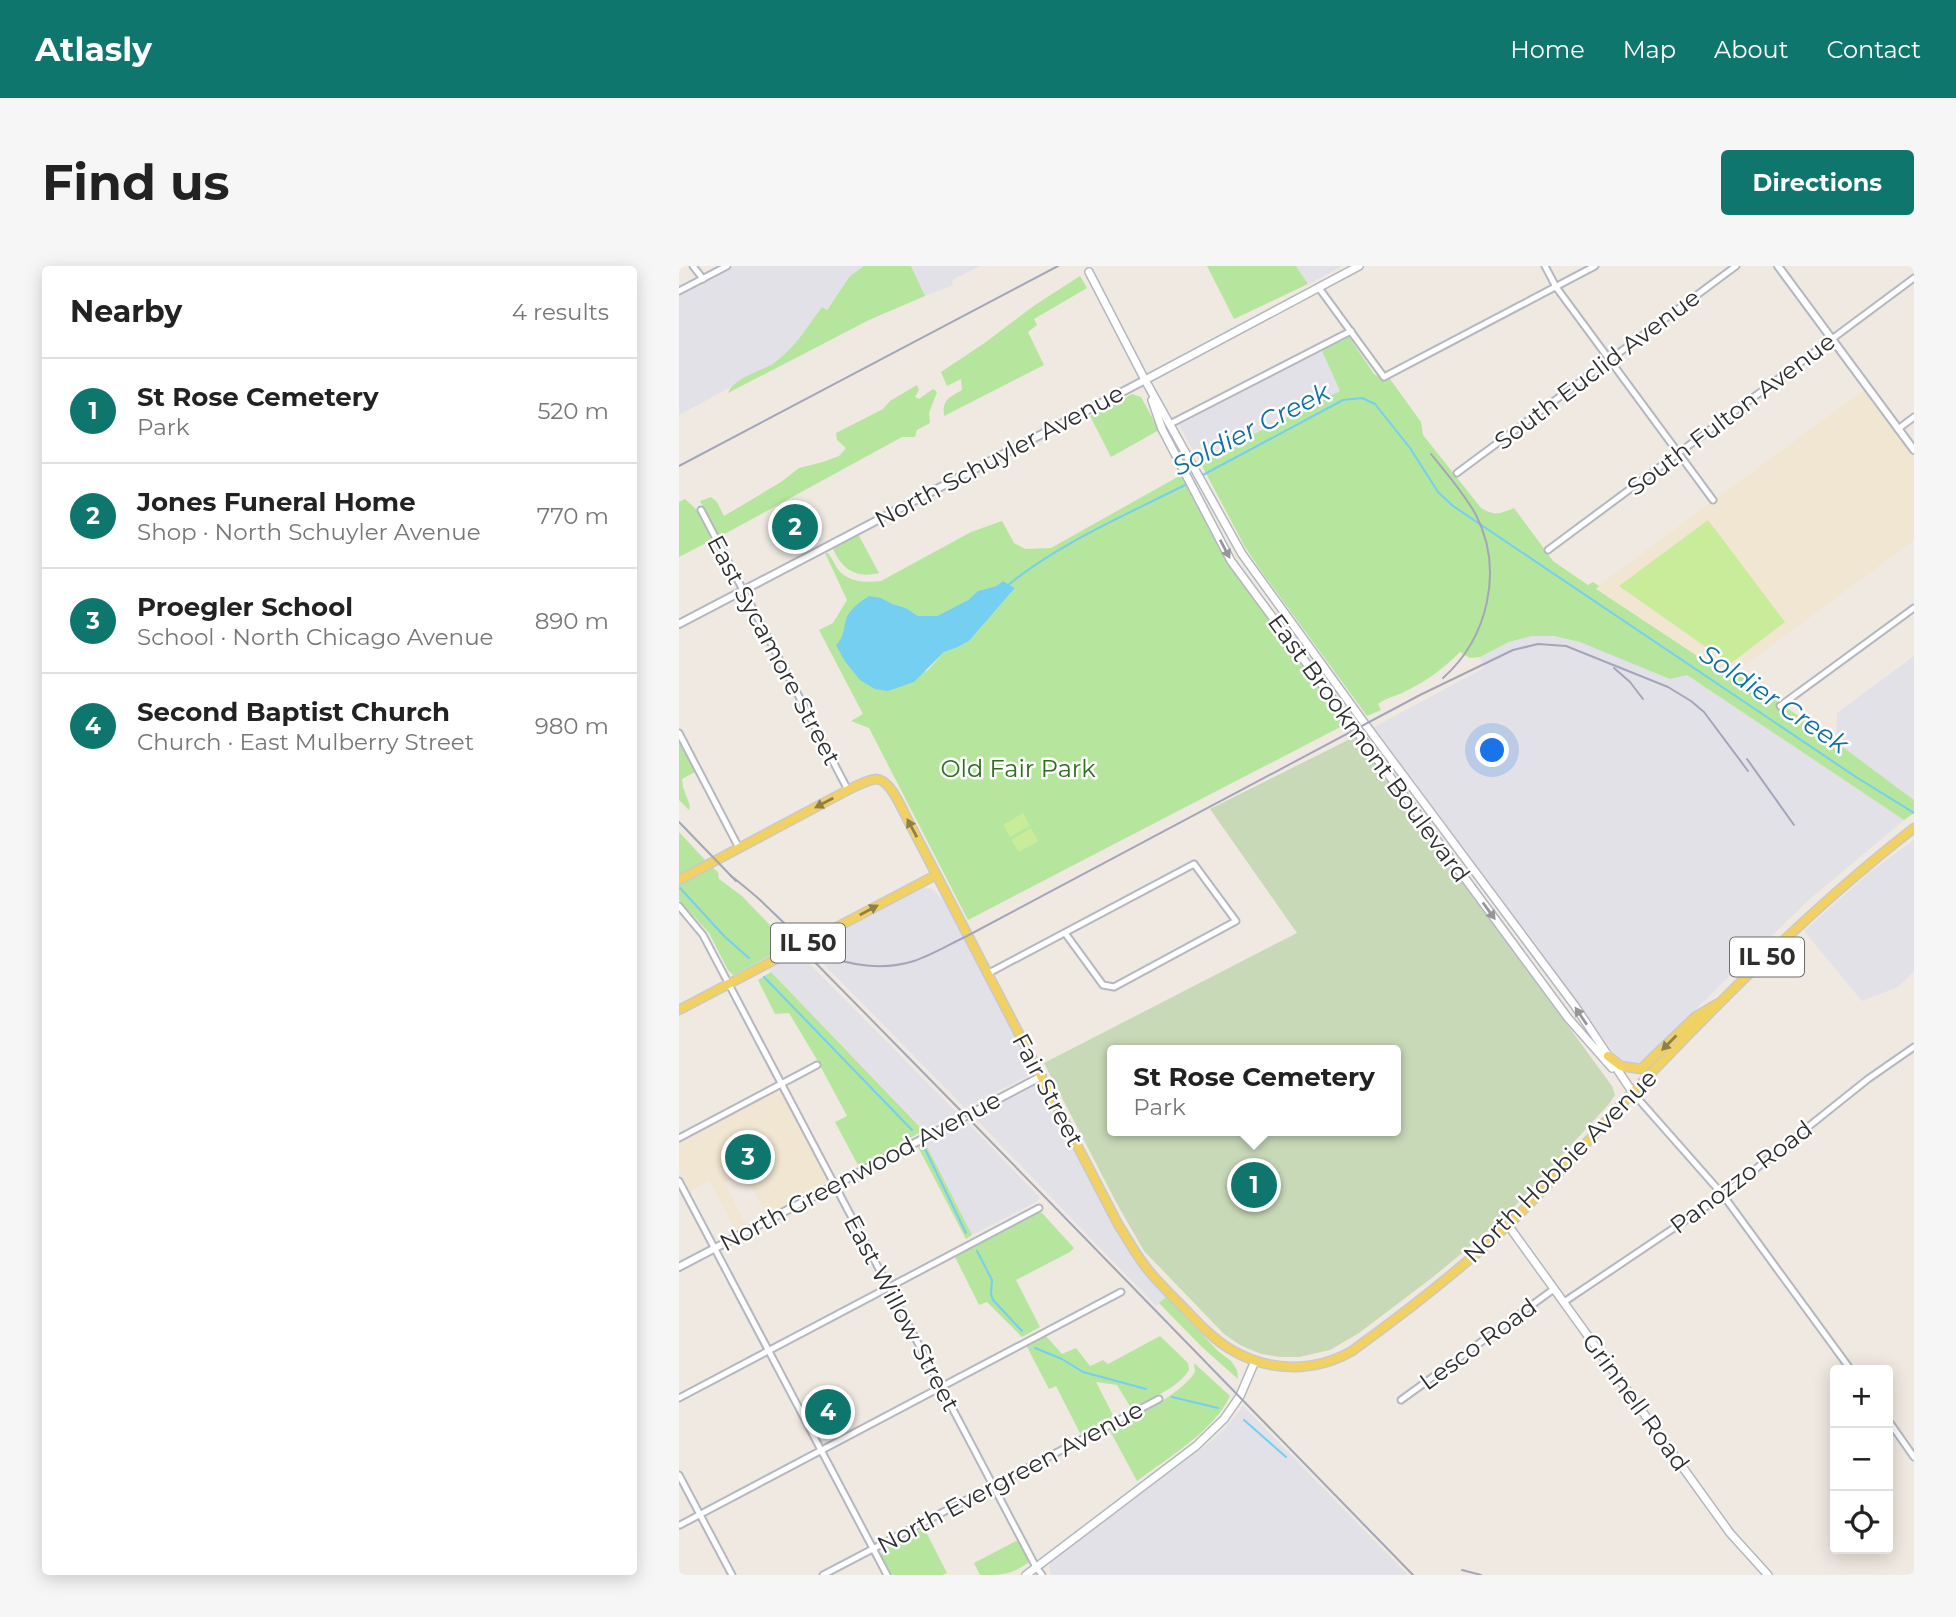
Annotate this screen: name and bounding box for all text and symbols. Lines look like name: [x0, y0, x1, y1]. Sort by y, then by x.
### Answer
text: Atlasly: [35, 29, 152, 69]
text: Home: [1510, 35, 1585, 64]
text: Map: [1623, 35, 1676, 64]
text: About: [1714, 35, 1788, 64]
text: Contact: [1826, 35, 1921, 64]
button: Directions: [1721, 150, 1914, 215]
text: Find us: [42, 153, 230, 212]
street label: South Euclid Avenue: [1489, 282, 1705, 456]
text: Nearby: [70, 293, 182, 330]
text: 4 results: [512, 298, 609, 326]
street label: South Fulton Avenue: [1621, 326, 1841, 502]
water label: Soldier Creek: [1167, 375, 1336, 482]
street label: North Schuyler Avenue: [870, 378, 1128, 534]
text: St Rose Cemetery: [137, 381, 379, 413]
text: 1: [88, 397, 98, 425]
text: 520 m: [537, 397, 609, 425]
text: Park: [137, 413, 190, 441]
text: Jones Funeral Home: [137, 486, 416, 518]
pin: 2: [772, 501, 818, 553]
text: 2: [86, 502, 100, 530]
text: 770 m: [537, 502, 609, 530]
text: Shop · North Schuyler Avenue: [137, 518, 481, 546]
street label: East Sycamore Street: [701, 530, 847, 770]
one-way arrow: [1220, 539, 1231, 559]
text: Proegler School: [137, 591, 353, 623]
text: 3: [86, 607, 100, 635]
text: 890 m: [535, 607, 609, 635]
street label: East Brookmont Boulevard: [1262, 608, 1476, 888]
text: School · North Chicago Avenue: [137, 623, 494, 651]
water label: Soldier Creek: [1694, 638, 1856, 761]
text: Second Baptist Church: [137, 696, 450, 728]
text: 4: [85, 712, 101, 740]
text: 980 m: [535, 712, 609, 740]
text: Church · East Mulberry Street: [137, 728, 474, 756]
your location: [1475, 733, 1509, 767]
park label: Old Fair Park: [940, 754, 1096, 783]
one-way arrow: [814, 797, 833, 809]
one-way arrow: [906, 818, 917, 838]
one-way arrow: [1482, 902, 1496, 920]
one-way arrow: [860, 904, 879, 916]
road number: IL 50: [771, 923, 845, 962]
road number: IL 50: [1730, 937, 1804, 976]
one-way arrow: [1575, 1006, 1588, 1025]
street label: Fair Street: [1006, 1029, 1090, 1152]
one-way arrow: [1661, 1034, 1678, 1051]
popup: [1107, 1045, 1401, 1136]
text: St Rose Cemetery: [1133, 1061, 1375, 1093]
street label: North Hobbie Avenue: [1457, 1063, 1663, 1269]
street label: North Greenwood Avenue: [715, 1085, 1005, 1257]
text: Park: [1133, 1093, 1186, 1121]
street label: Panozzo Road: [1664, 1114, 1818, 1240]
pin: 3: [725, 1131, 771, 1183]
pin: 1: [1231, 1159, 1277, 1211]
street label: East Willow Street: [838, 1210, 966, 1416]
street label: Lesco Road: [1414, 1292, 1542, 1396]
street label: Grinnell Road: [1576, 1327, 1696, 1477]
map controls: [1830, 1365, 1893, 1554]
button: +: [1830, 1365, 1893, 1428]
pin: 4: [805, 1386, 851, 1438]
street label: North Evergreen Avenue: [872, 1395, 1148, 1559]
button: −: [1830, 1428, 1893, 1491]
button: locate: [1830, 1491, 1893, 1554]

